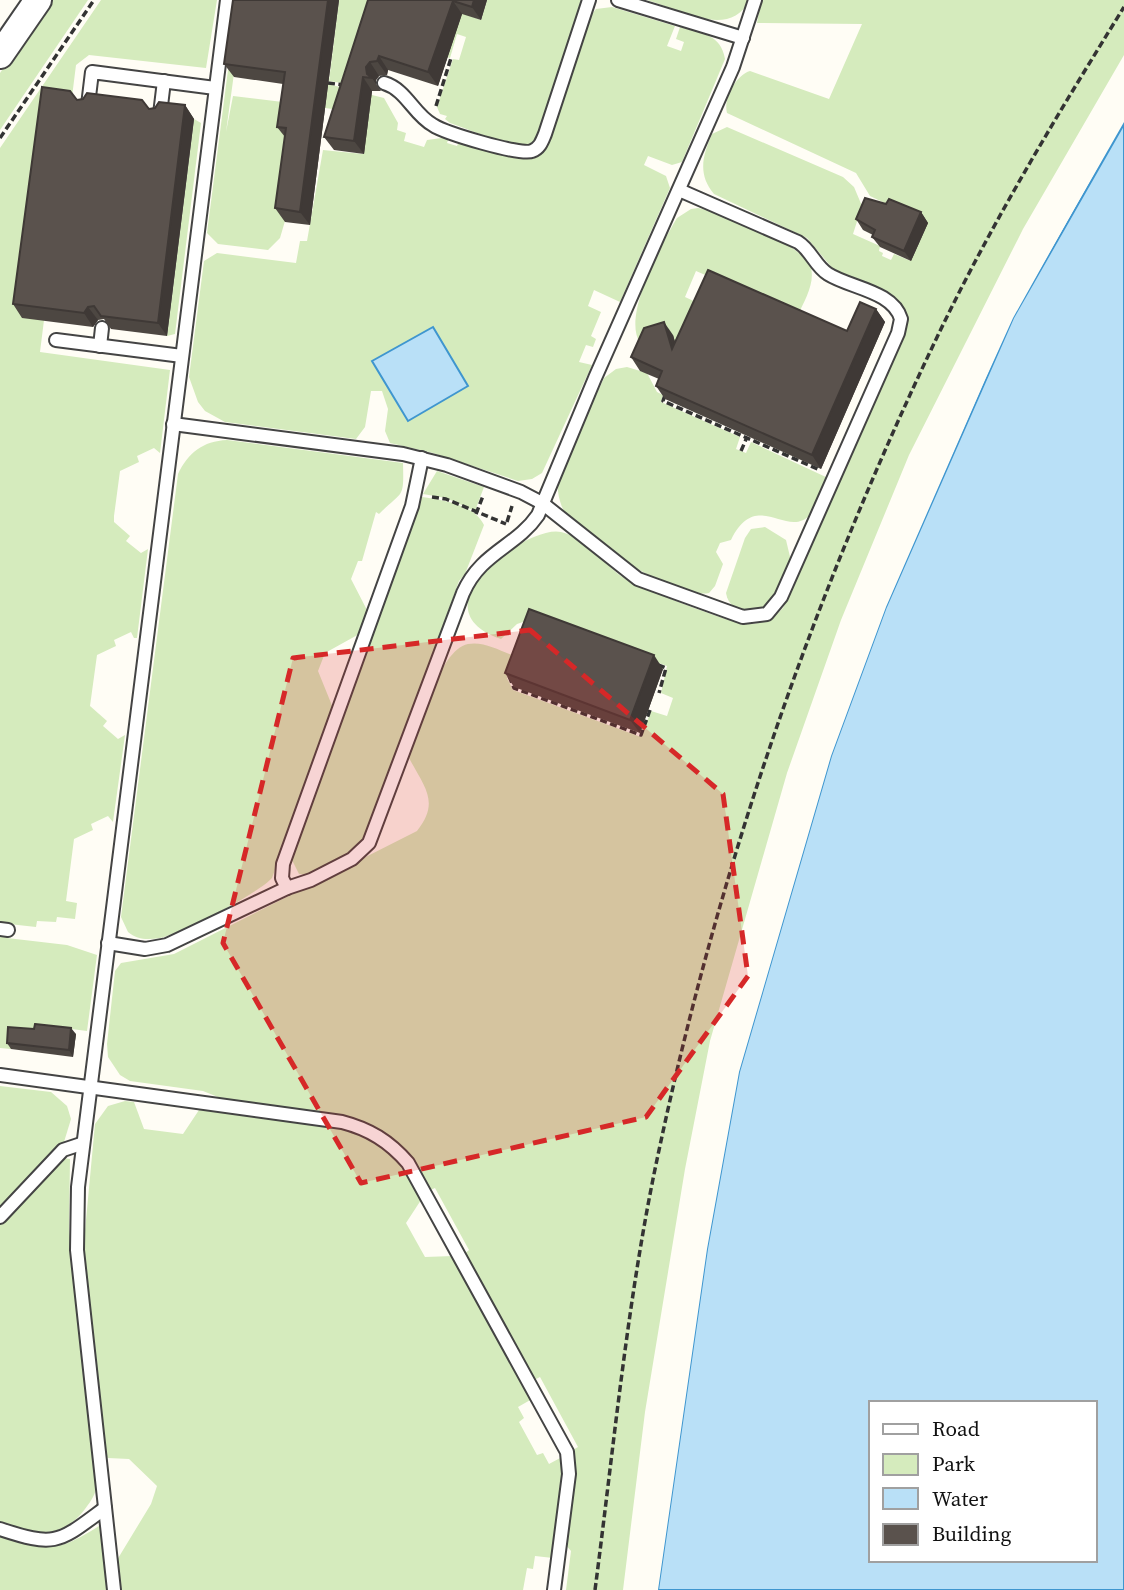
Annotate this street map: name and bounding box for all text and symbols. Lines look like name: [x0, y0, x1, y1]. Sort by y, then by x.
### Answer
legend: [869, 1401, 1096, 1562]
text: Road: [932, 1414, 980, 1443]
text: Park: [932, 1449, 976, 1478]
text: Water: [932, 1484, 988, 1513]
text: Building: [932, 1519, 1011, 1548]

